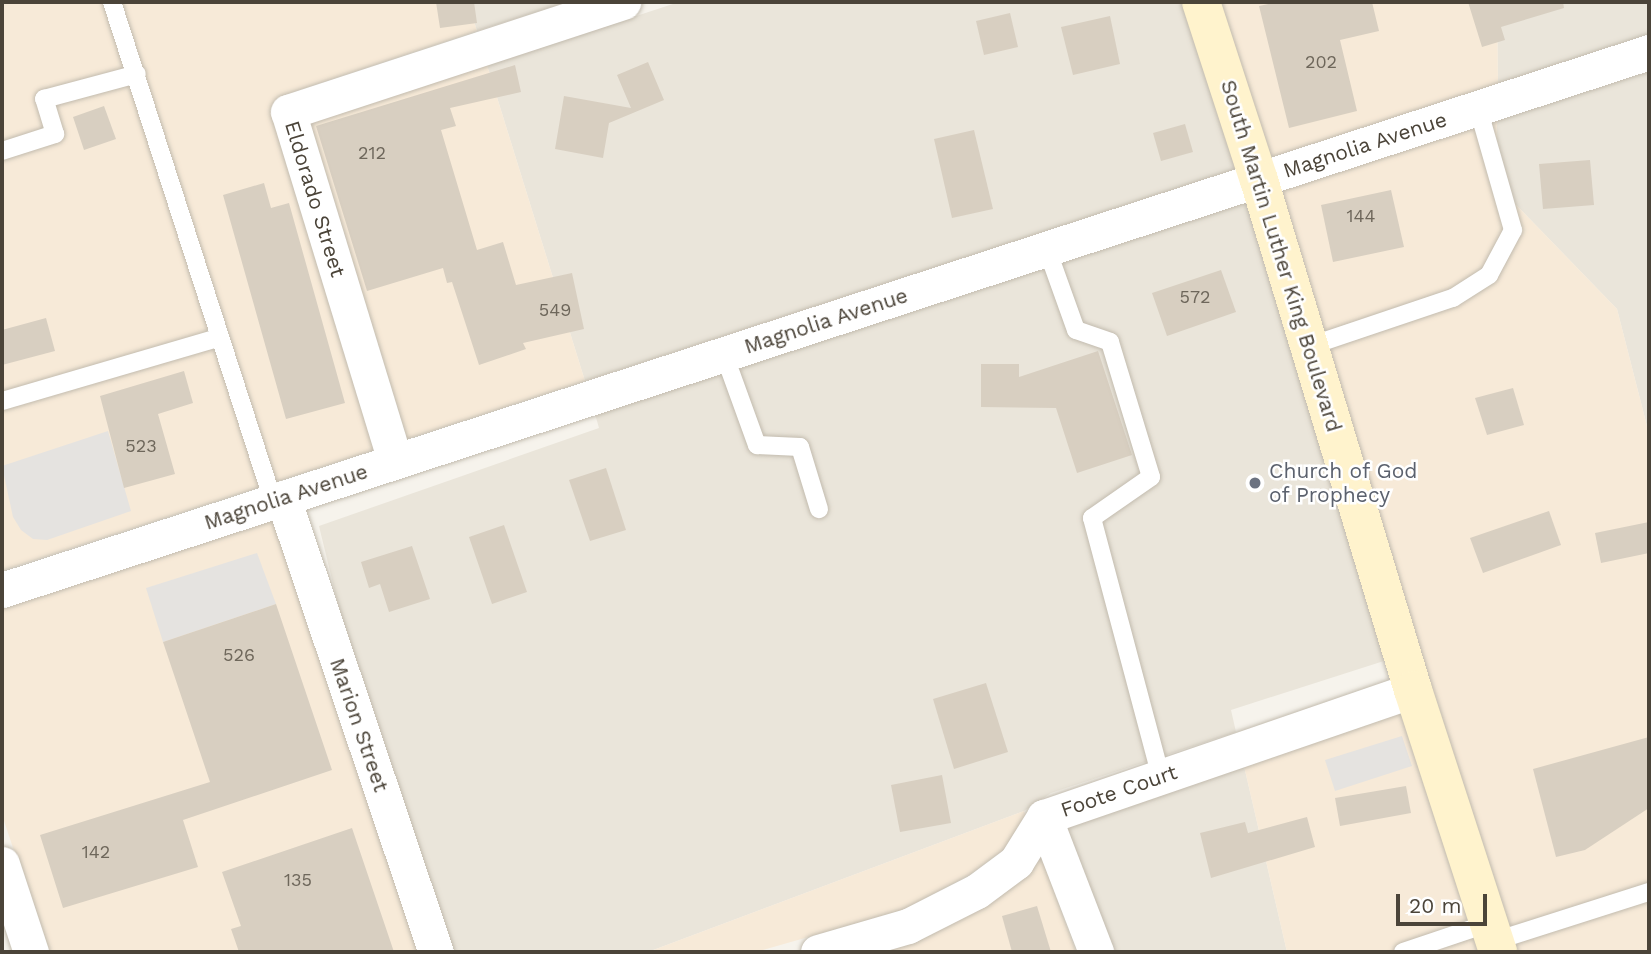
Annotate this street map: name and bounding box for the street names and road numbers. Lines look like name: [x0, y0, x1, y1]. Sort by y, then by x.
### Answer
street label: South Martin Luther King Boulevard: [1215, 77, 1347, 435]
street label: Magnolia Avenue: [1279, 106, 1451, 184]
street label: Eldorado Street: [279, 118, 351, 280]
street label: Magnolia Avenue: [740, 282, 912, 360]
street label: Magnolia Avenue: [200, 458, 372, 536]
street label: Marion Street: [324, 655, 394, 795]
street label: Foote Court: [1057, 759, 1181, 823]

